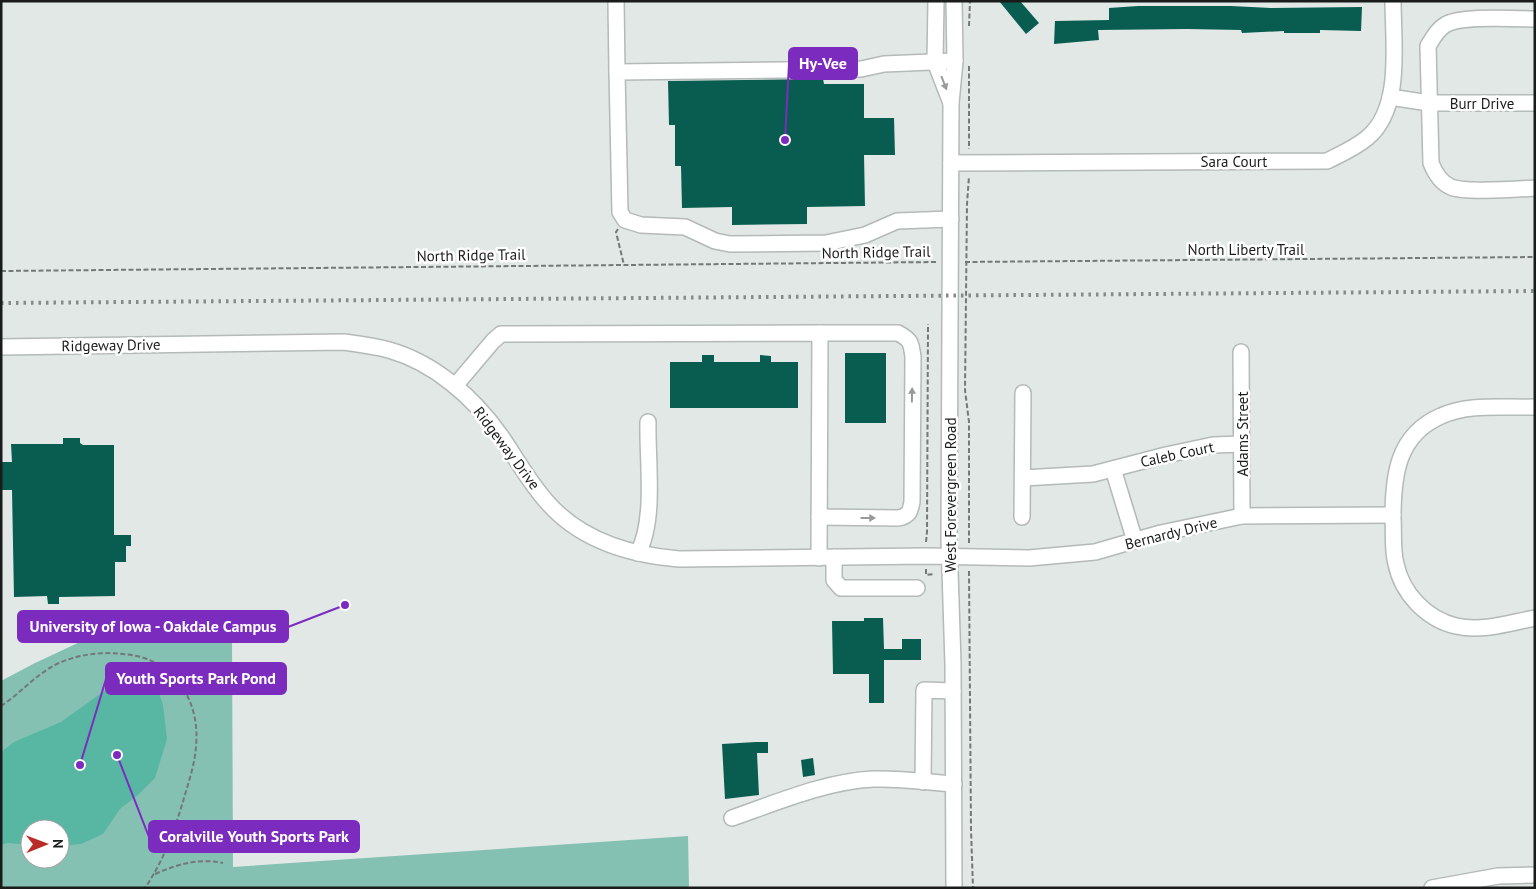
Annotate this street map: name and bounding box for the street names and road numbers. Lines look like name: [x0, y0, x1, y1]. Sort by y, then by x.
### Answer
street label: Burr Drive: [1450, 94, 1514, 113]
street label: Sara Court: [1201, 152, 1267, 171]
street label: North Liberty Trail: [1188, 240, 1305, 259]
street label: North Ridge Trail: [821, 242, 931, 262]
street label: North Ridge Trail: [416, 245, 526, 265]
street label: Ridgeway Drive: [61, 335, 161, 355]
street label: Adams Street: [1233, 391, 1252, 477]
street label: Ridgeway Drive: [470, 403, 544, 493]
street label: West Forevergreen Road: [941, 418, 960, 572]
street label: Caleb Court: [1139, 437, 1215, 471]
street label: Bernardy Drive: [1123, 512, 1219, 554]

